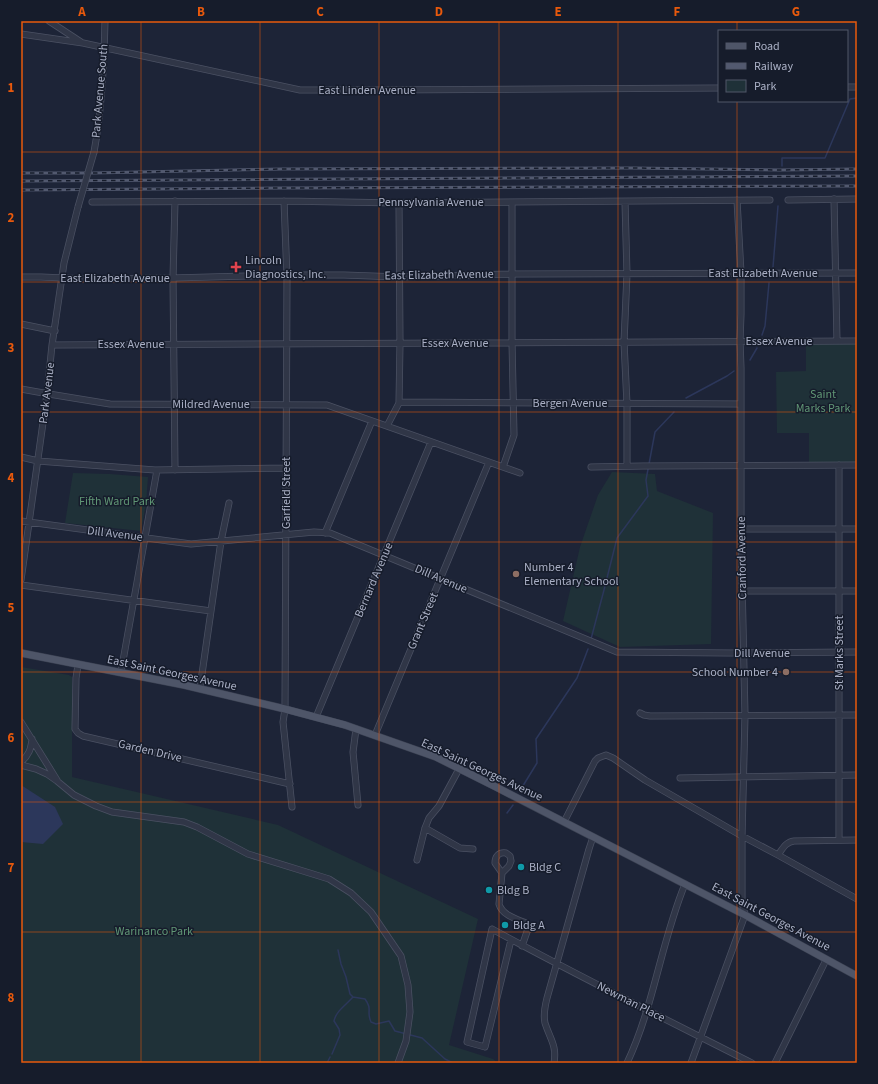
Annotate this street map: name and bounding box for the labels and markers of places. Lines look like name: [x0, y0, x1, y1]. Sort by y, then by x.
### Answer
place label: Lincoln Diagnostics, Inc.: [245, 252, 326, 283]
marker: Lincoln Diagnostics, Inc.: [230, 261, 242, 273]
place label: Number 4 Elementary School: [524, 559, 619, 590]
marker: Number 4 Elementary School: [511, 569, 521, 579]
place label: School Number 4: [692, 664, 778, 681]
marker: School Number 4: [781, 667, 791, 677]
place label: Bldg C: [529, 859, 561, 876]
marker: Bldg C: [516, 862, 526, 872]
place label: Bldg B: [497, 882, 529, 899]
marker: Bldg B: [484, 885, 494, 895]
place label: Bldg A: [513, 917, 545, 934]
marker: Bldg A: [500, 920, 510, 930]

